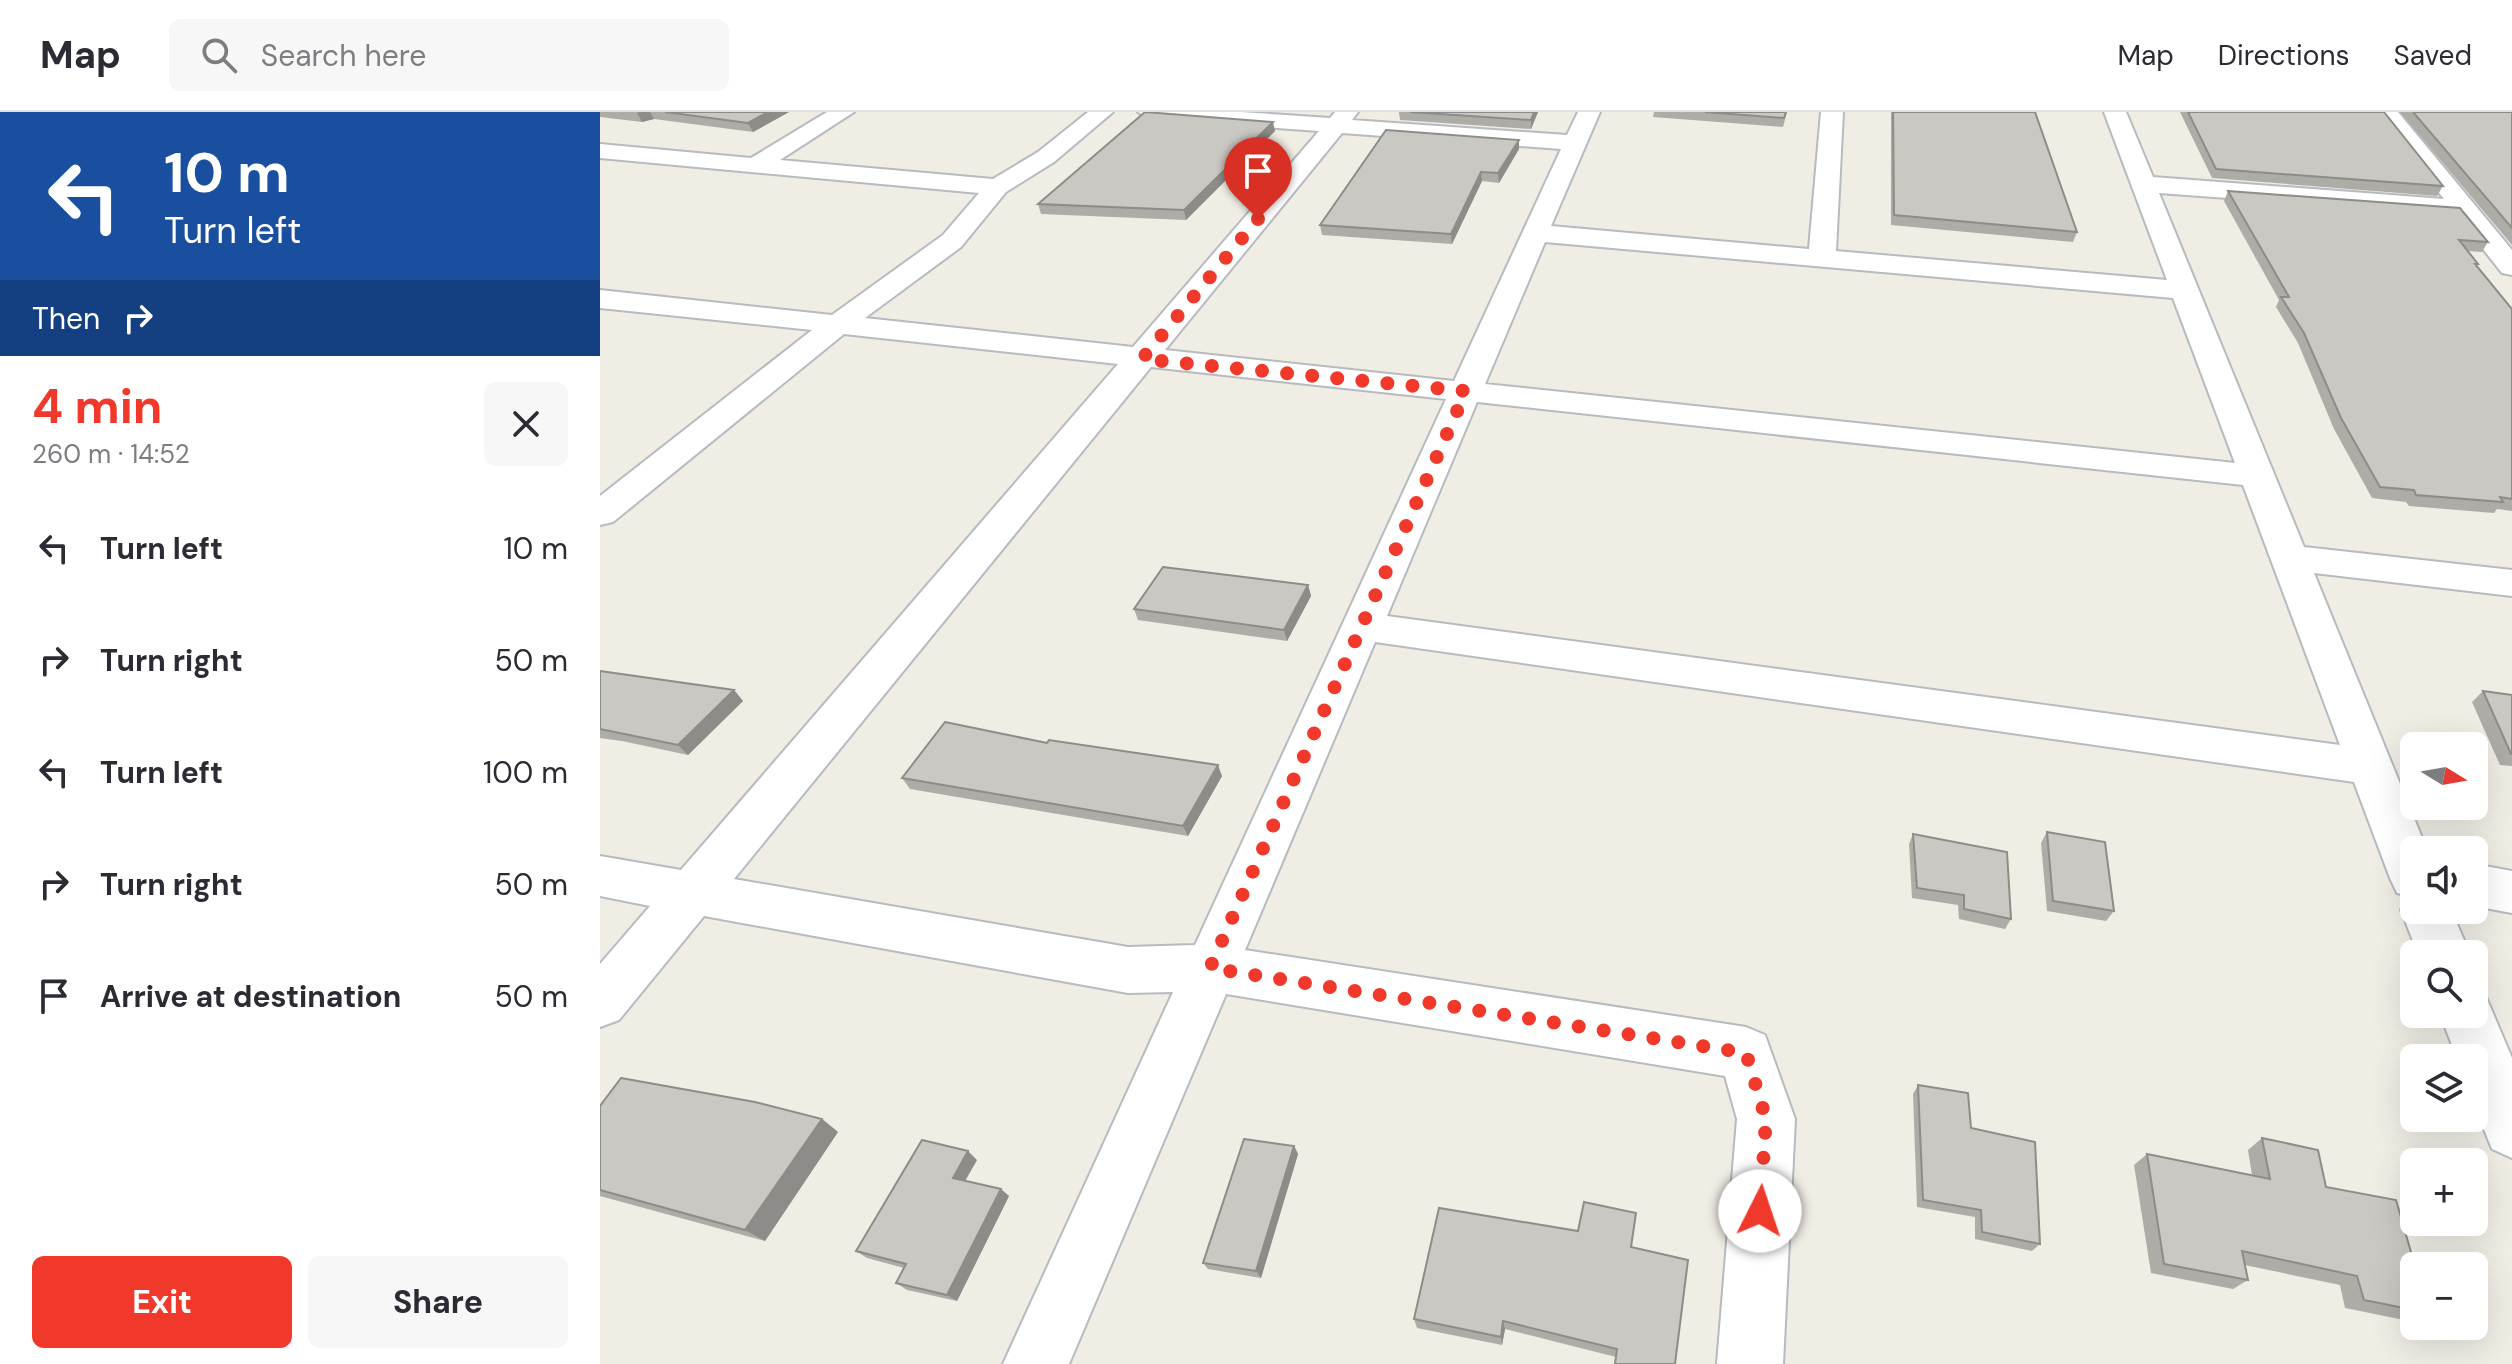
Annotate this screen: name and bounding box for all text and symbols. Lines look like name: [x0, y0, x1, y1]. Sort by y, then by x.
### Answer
search box: [169, 19, 729, 91]
text: Map: [40, 30, 121, 80]
icon: search: [197, 33, 241, 77]
text: Search here: [261, 36, 426, 75]
text: Map: [2117, 37, 2174, 74]
text: Directions: [2218, 37, 2350, 74]
text: Saved: [2394, 37, 2472, 74]
text: 10 m: [164, 136, 290, 209]
pin: [1224, 137, 1292, 219]
icon: left: [32, 144, 136, 248]
icon: arrive: [1236, 149, 1280, 193]
text: Turn left: [164, 207, 301, 254]
icon: right: [116, 296, 160, 340]
text: Then: [32, 299, 100, 338]
text: 4 min: [32, 375, 162, 438]
button: close: [484, 382, 568, 466]
text: 260 m · 14:52: [32, 437, 190, 471]
icon: left: [32, 526, 76, 570]
text: Turn left: [100, 529, 223, 568]
text: 10 m: [503, 529, 568, 568]
icon: right: [32, 638, 76, 682]
text: Turn right: [100, 641, 243, 680]
text: 50 m: [494, 641, 568, 680]
north arrow: [2400, 732, 2488, 820]
map controls: [2400, 732, 2488, 1340]
icon: left: [32, 750, 76, 794]
text: Turn left: [100, 753, 223, 792]
text: 100 m: [483, 753, 568, 792]
button: sound: [2400, 836, 2488, 924]
icon: right: [32, 862, 76, 906]
text: Turn right: [100, 865, 243, 904]
text: 50 m: [494, 865, 568, 904]
button: search: [2400, 940, 2488, 1028]
icon: arrive: [32, 974, 76, 1018]
text: Arrive at destination: [100, 977, 401, 1016]
text: 50 m: [494, 977, 568, 1016]
button: layers: [2400, 1044, 2488, 1132]
button: +: [2400, 1148, 2488, 1236]
position arrow: [1718, 1169, 1802, 1253]
button: −: [2400, 1252, 2488, 1340]
button: Exit: [32, 1256, 292, 1348]
button: Share: [308, 1256, 568, 1348]

